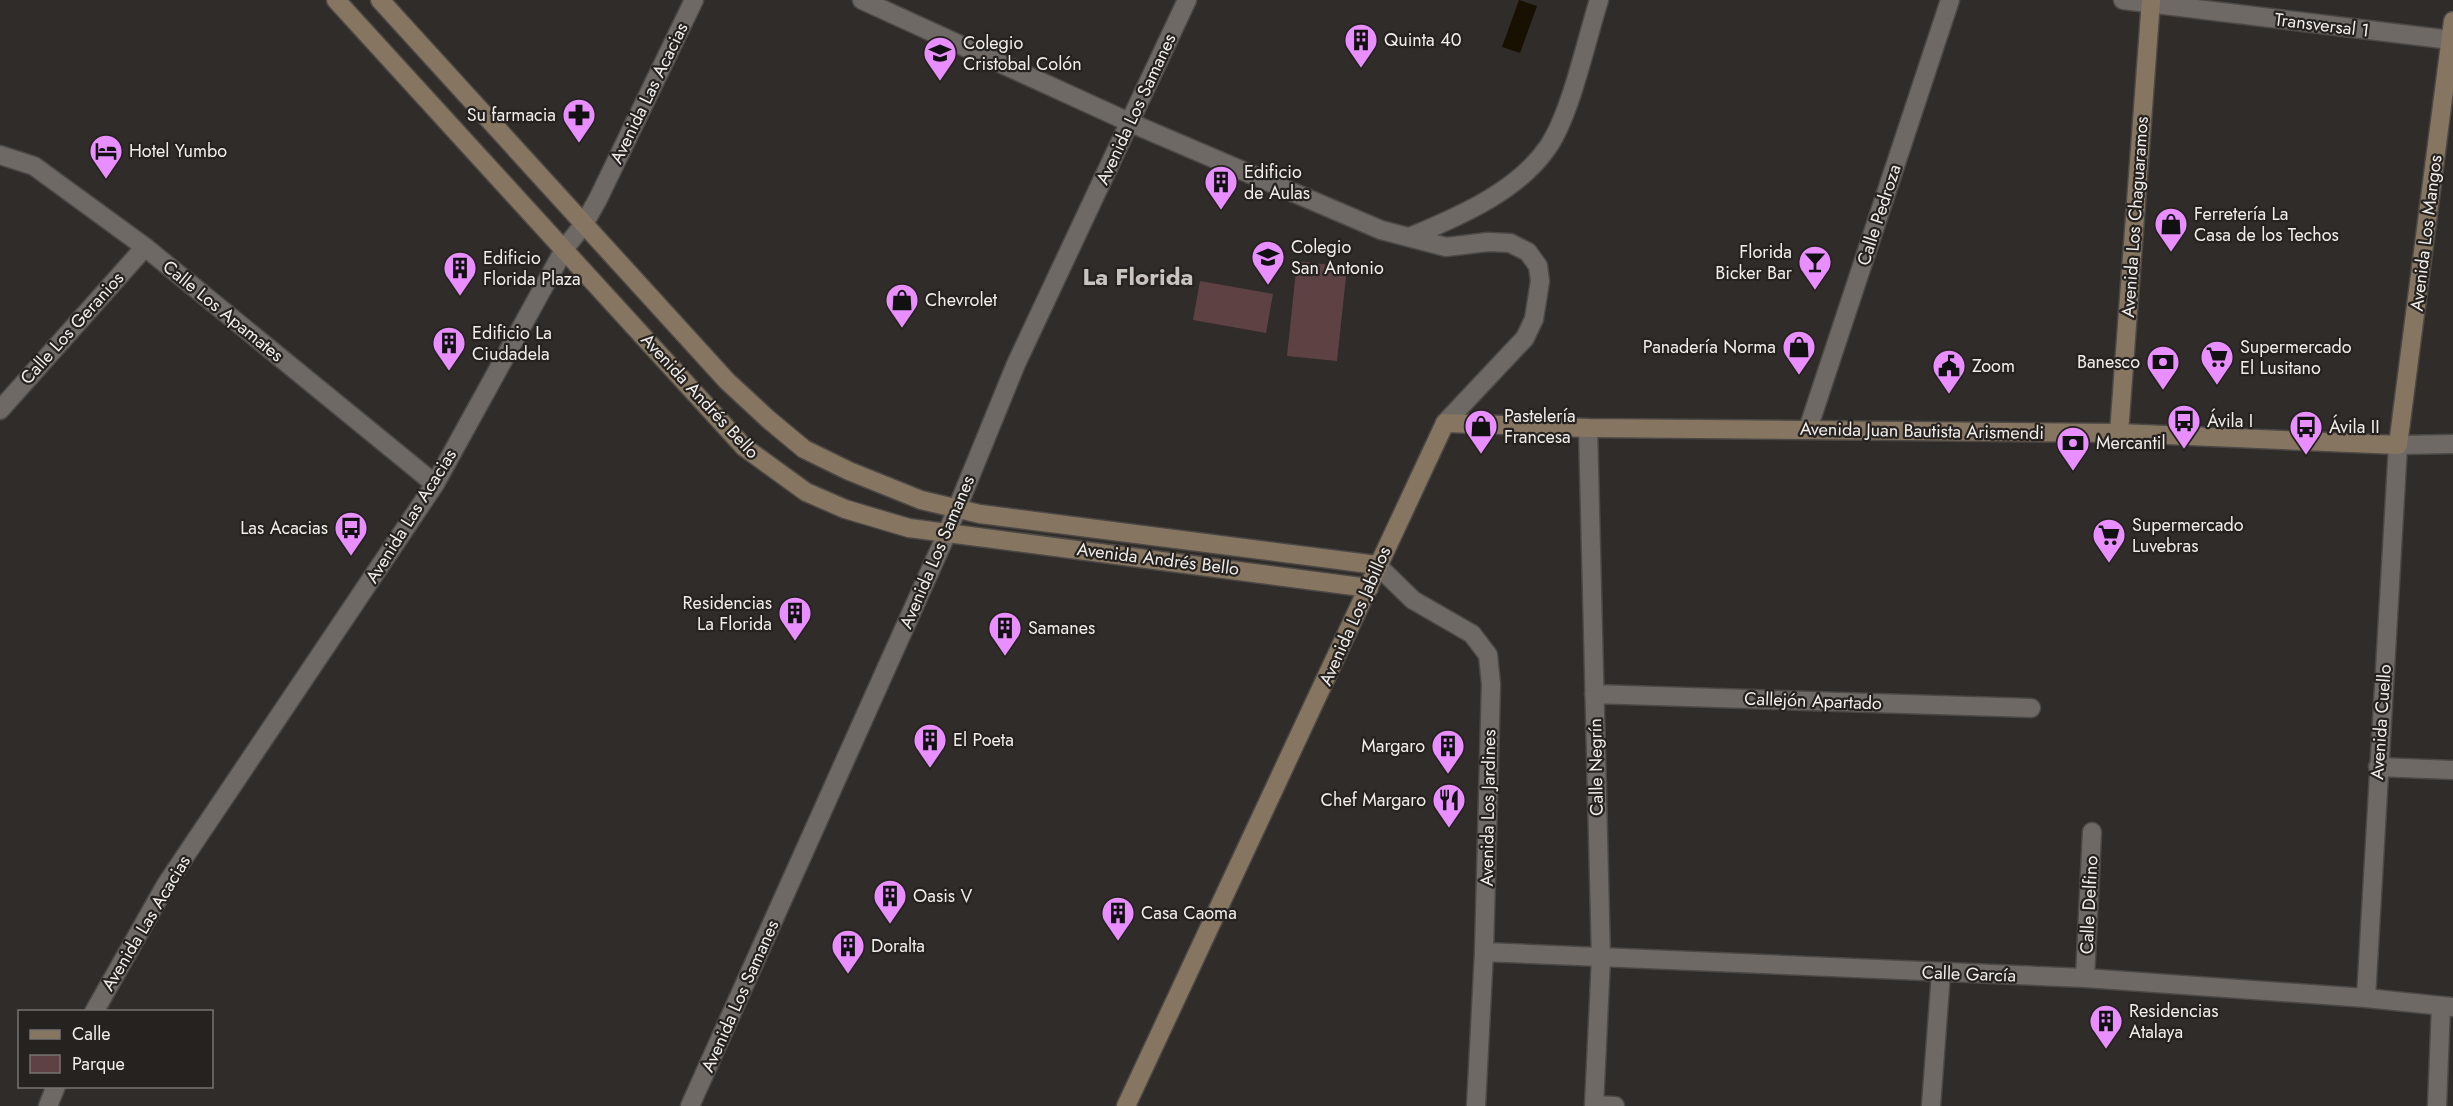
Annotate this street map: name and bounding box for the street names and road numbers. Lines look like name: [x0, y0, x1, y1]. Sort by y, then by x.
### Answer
street label: Transversal 1: [2273, 6, 2371, 44]
street label: Avenida Las Acacias: [604, 18, 694, 168]
street label: Avenida Los Samanes: [1090, 29, 1182, 189]
street label: Avenida Los Chaguaramos: [2115, 115, 2155, 319]
street label: Avenida Los Mangos: [2404, 154, 2448, 312]
street label: Calle Pedroza: [1850, 161, 1908, 269]
street label: Calle Los Apamates: [157, 254, 289, 368]
street label: Calle Los Geranios: [14, 266, 130, 390]
street label: Avenida Andrés Bello: [635, 327, 765, 465]
street label: Avenida Juan Bautista Arismendi: [1800, 416, 2044, 446]
street label: Avenida Las Acacias: [359, 444, 463, 588]
street label: Avenida Los Samanes: [893, 471, 981, 633]
street label: Avenida Andrés Bello: [1075, 536, 1241, 582]
street label: Avenida Los Jabillos: [1313, 542, 1397, 690]
street label: Avenida Cuello: [2364, 663, 2398, 781]
street label: Callejón Apartado: [1744, 686, 1882, 716]
street label: Calle Negrín: [1582, 718, 1610, 816]
street label: Avenida Los Jardines: [1474, 729, 1502, 887]
street label: Avenida Las Acacias: [95, 850, 197, 996]
street label: Calle Delfino: [2073, 855, 2105, 955]
street label: Avenida Los Samanes: [695, 916, 785, 1076]
street label: Calle García: [1921, 959, 2017, 989]

